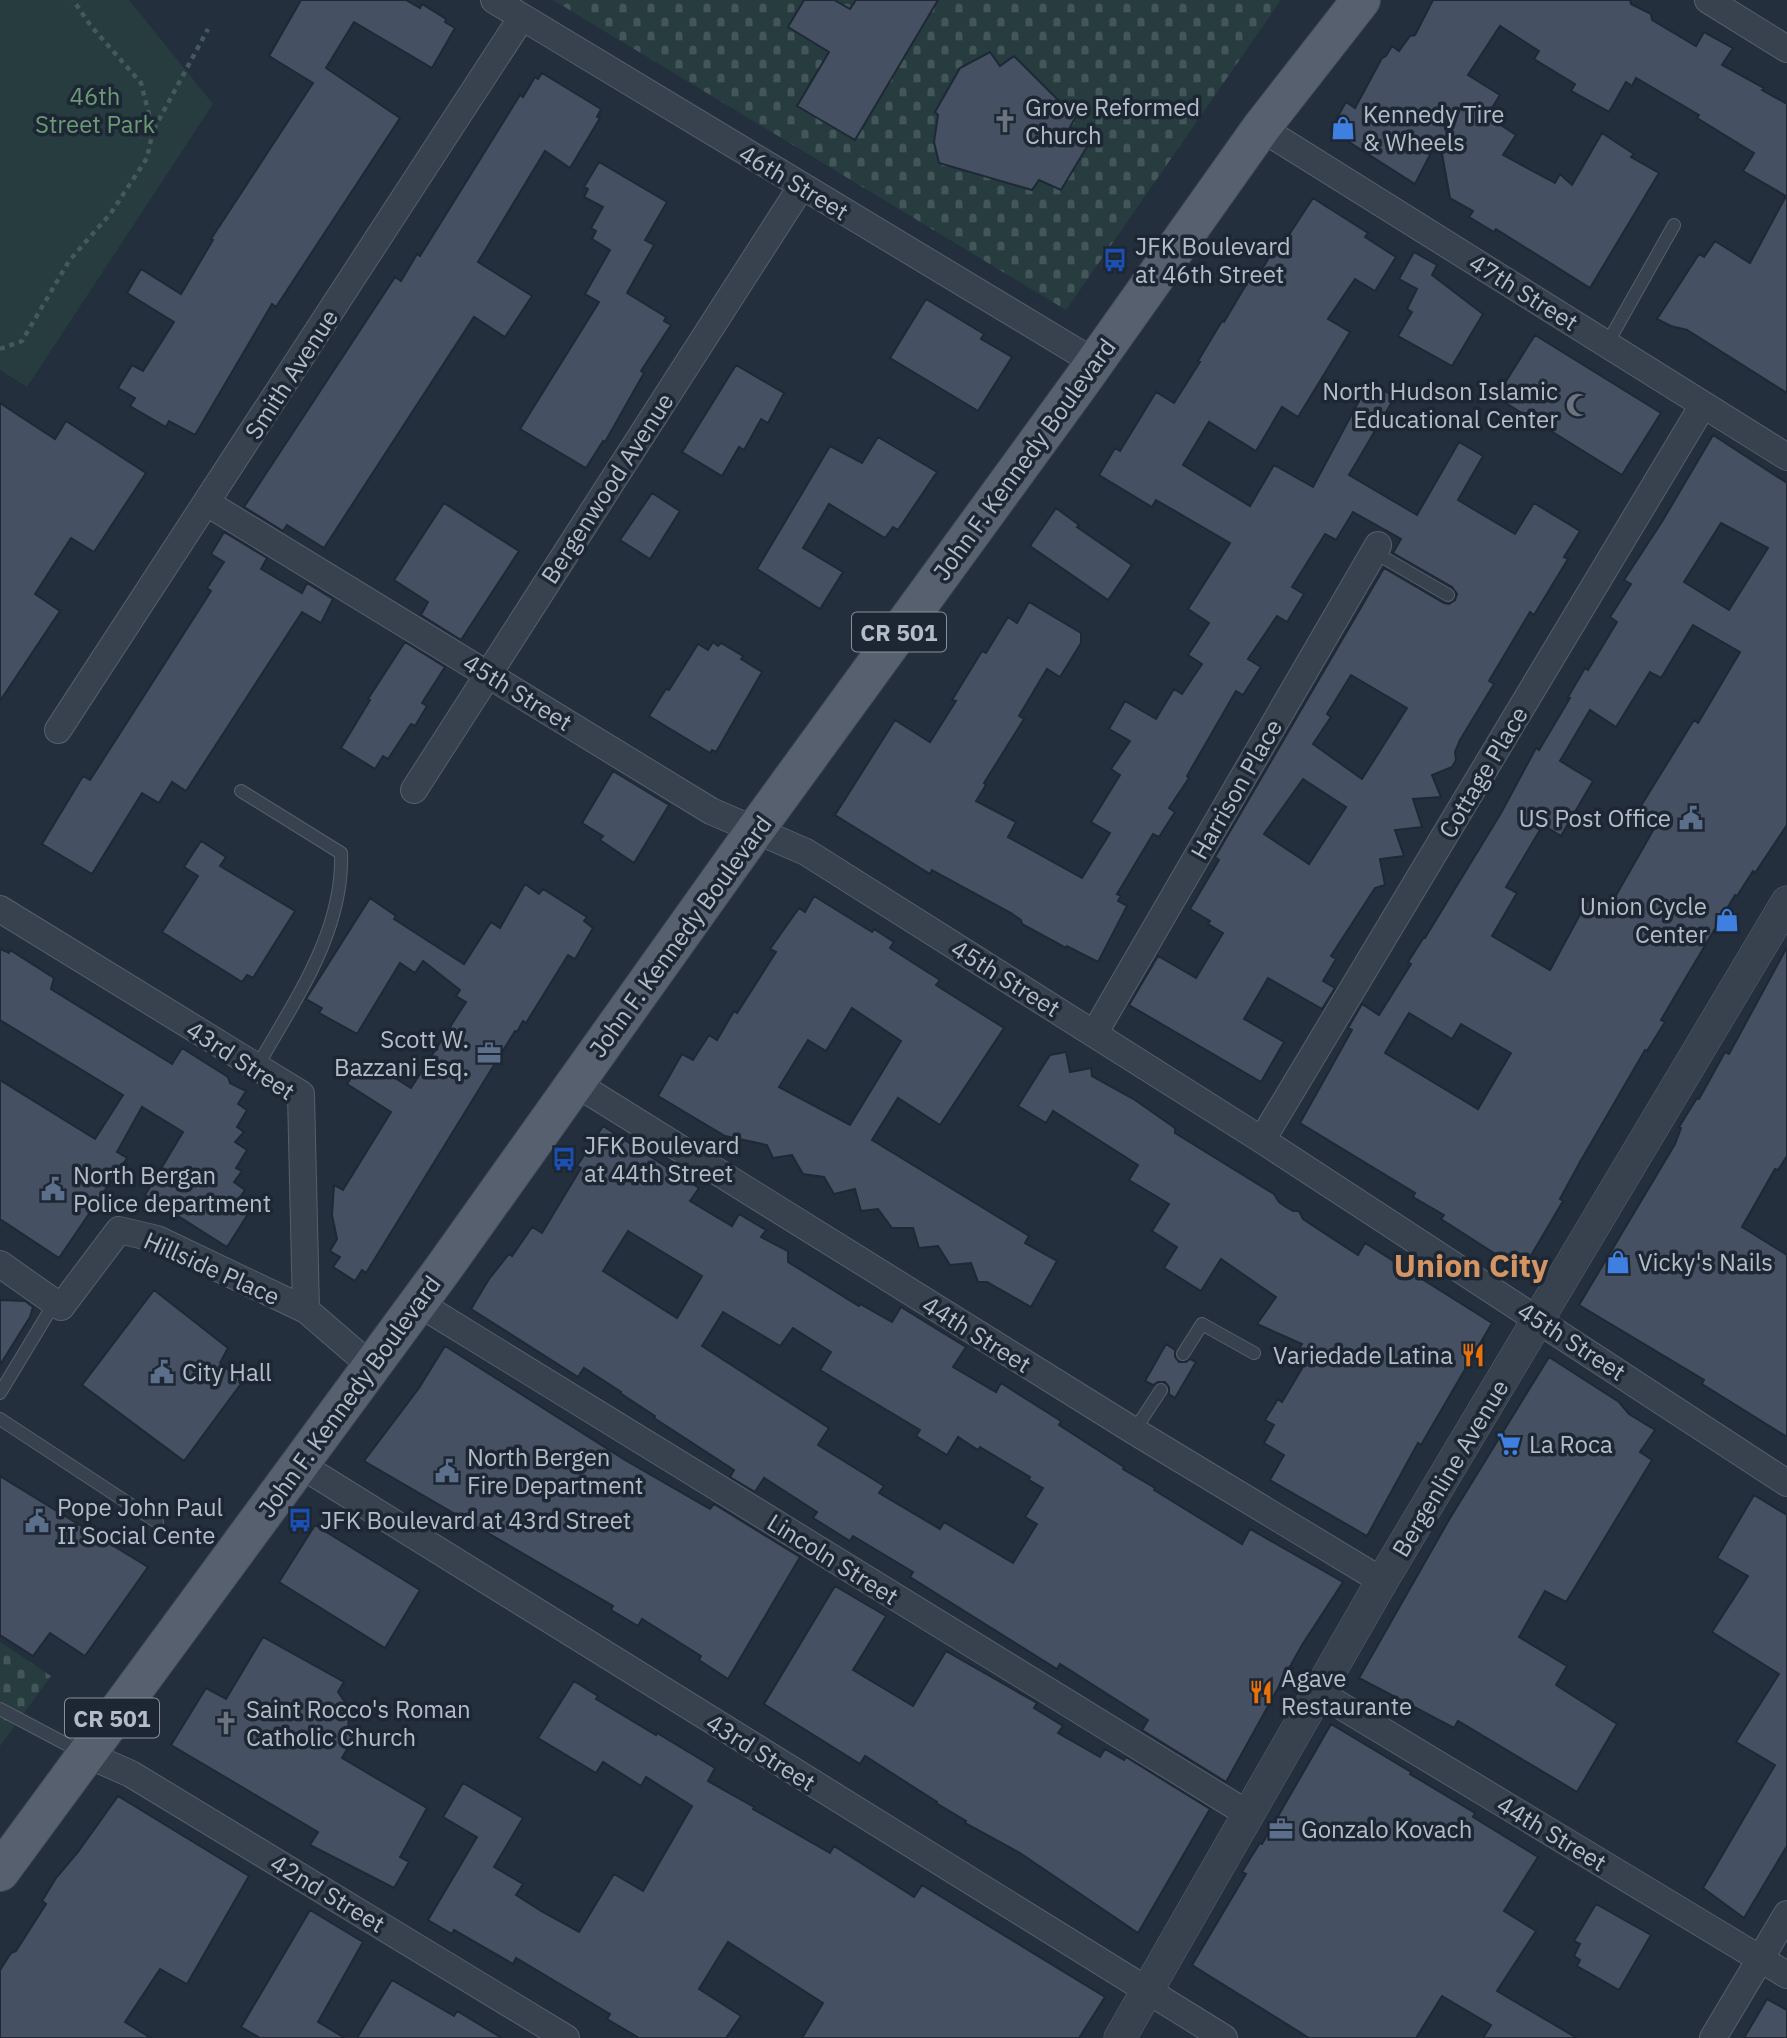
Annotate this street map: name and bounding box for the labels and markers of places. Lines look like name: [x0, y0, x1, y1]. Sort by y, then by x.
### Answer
place label: Grove Reformed Church: [1025, 91, 1200, 151]
place label: Kennedy Tire & Wheels: [1363, 98, 1504, 158]
church icon: Grove Reformed Church: [991, 107, 1019, 135]
shop icon: Kennedy Tire & Wheels: [1329, 114, 1357, 142]
place label: JFK Boulevard at 46th Street: [1135, 230, 1291, 290]
bus stop icon: JFK Boulevard at 46th Street: [1101, 246, 1129, 274]
place label: North Hudson Islamic Educational Center: [1322, 375, 1558, 435]
mosque icon: North Hudson Islamic Educational Center: [1564, 391, 1592, 419]
place label: US Post Office: [1519, 802, 1671, 834]
public building icon: US Post Office: [1677, 804, 1705, 832]
place label: Union Cycle Center: [1580, 890, 1707, 950]
shop icon: Union Cycle Center: [1713, 906, 1741, 934]
place label: Scott W. Bazzani Esq.: [334, 1023, 469, 1083]
office icon: Scott W. Bazzani Esq.: [475, 1039, 503, 1067]
place label: JFK Boulevard at 44th Street: [584, 1129, 740, 1189]
bus stop icon: JFK Boulevard at 44th Street: [550, 1145, 578, 1173]
place label: North Bergan Police department: [73, 1159, 271, 1219]
public building icon: North Bergan Police department: [39, 1175, 67, 1203]
place label: Vicky's Nails: [1638, 1246, 1773, 1278]
shop icon: Vicky's Nails: [1604, 1248, 1632, 1276]
place label: Variedade Latina: [1273, 1339, 1453, 1371]
restaurant icon: Variedade Latina: [1459, 1341, 1487, 1369]
place label: City Hall: [182, 1356, 272, 1388]
public building icon: City Hall: [148, 1358, 176, 1386]
place label: La Roca: [1529, 1428, 1613, 1460]
supermarket icon: La Roca: [1495, 1430, 1523, 1458]
place label: North Bergen Fire Department: [467, 1441, 643, 1501]
public building icon: North Bergen Fire Department: [433, 1457, 461, 1485]
place label: Pope John Paul II Social Cente: [57, 1491, 223, 1551]
place label: JFK Boulevard at 43rd Street: [320, 1504, 631, 1536]
bus stop icon: JFK Boulevard at 43rd Street: [286, 1506, 314, 1534]
public building icon: Pope John Paul II Social Cente: [23, 1507, 51, 1535]
place label: Agave Restaurante: [1281, 1662, 1412, 1722]
restaurant icon: Agave Restaurante: [1247, 1678, 1275, 1706]
place label: Saint Rocco's Roman Catholic Church: [246, 1693, 471, 1753]
church icon: Saint Rocco's Roman Catholic Church: [212, 1709, 240, 1737]
place label: Gonzalo Kovach: [1301, 1813, 1472, 1845]
office icon: Gonzalo Kovach: [1267, 1815, 1295, 1843]

